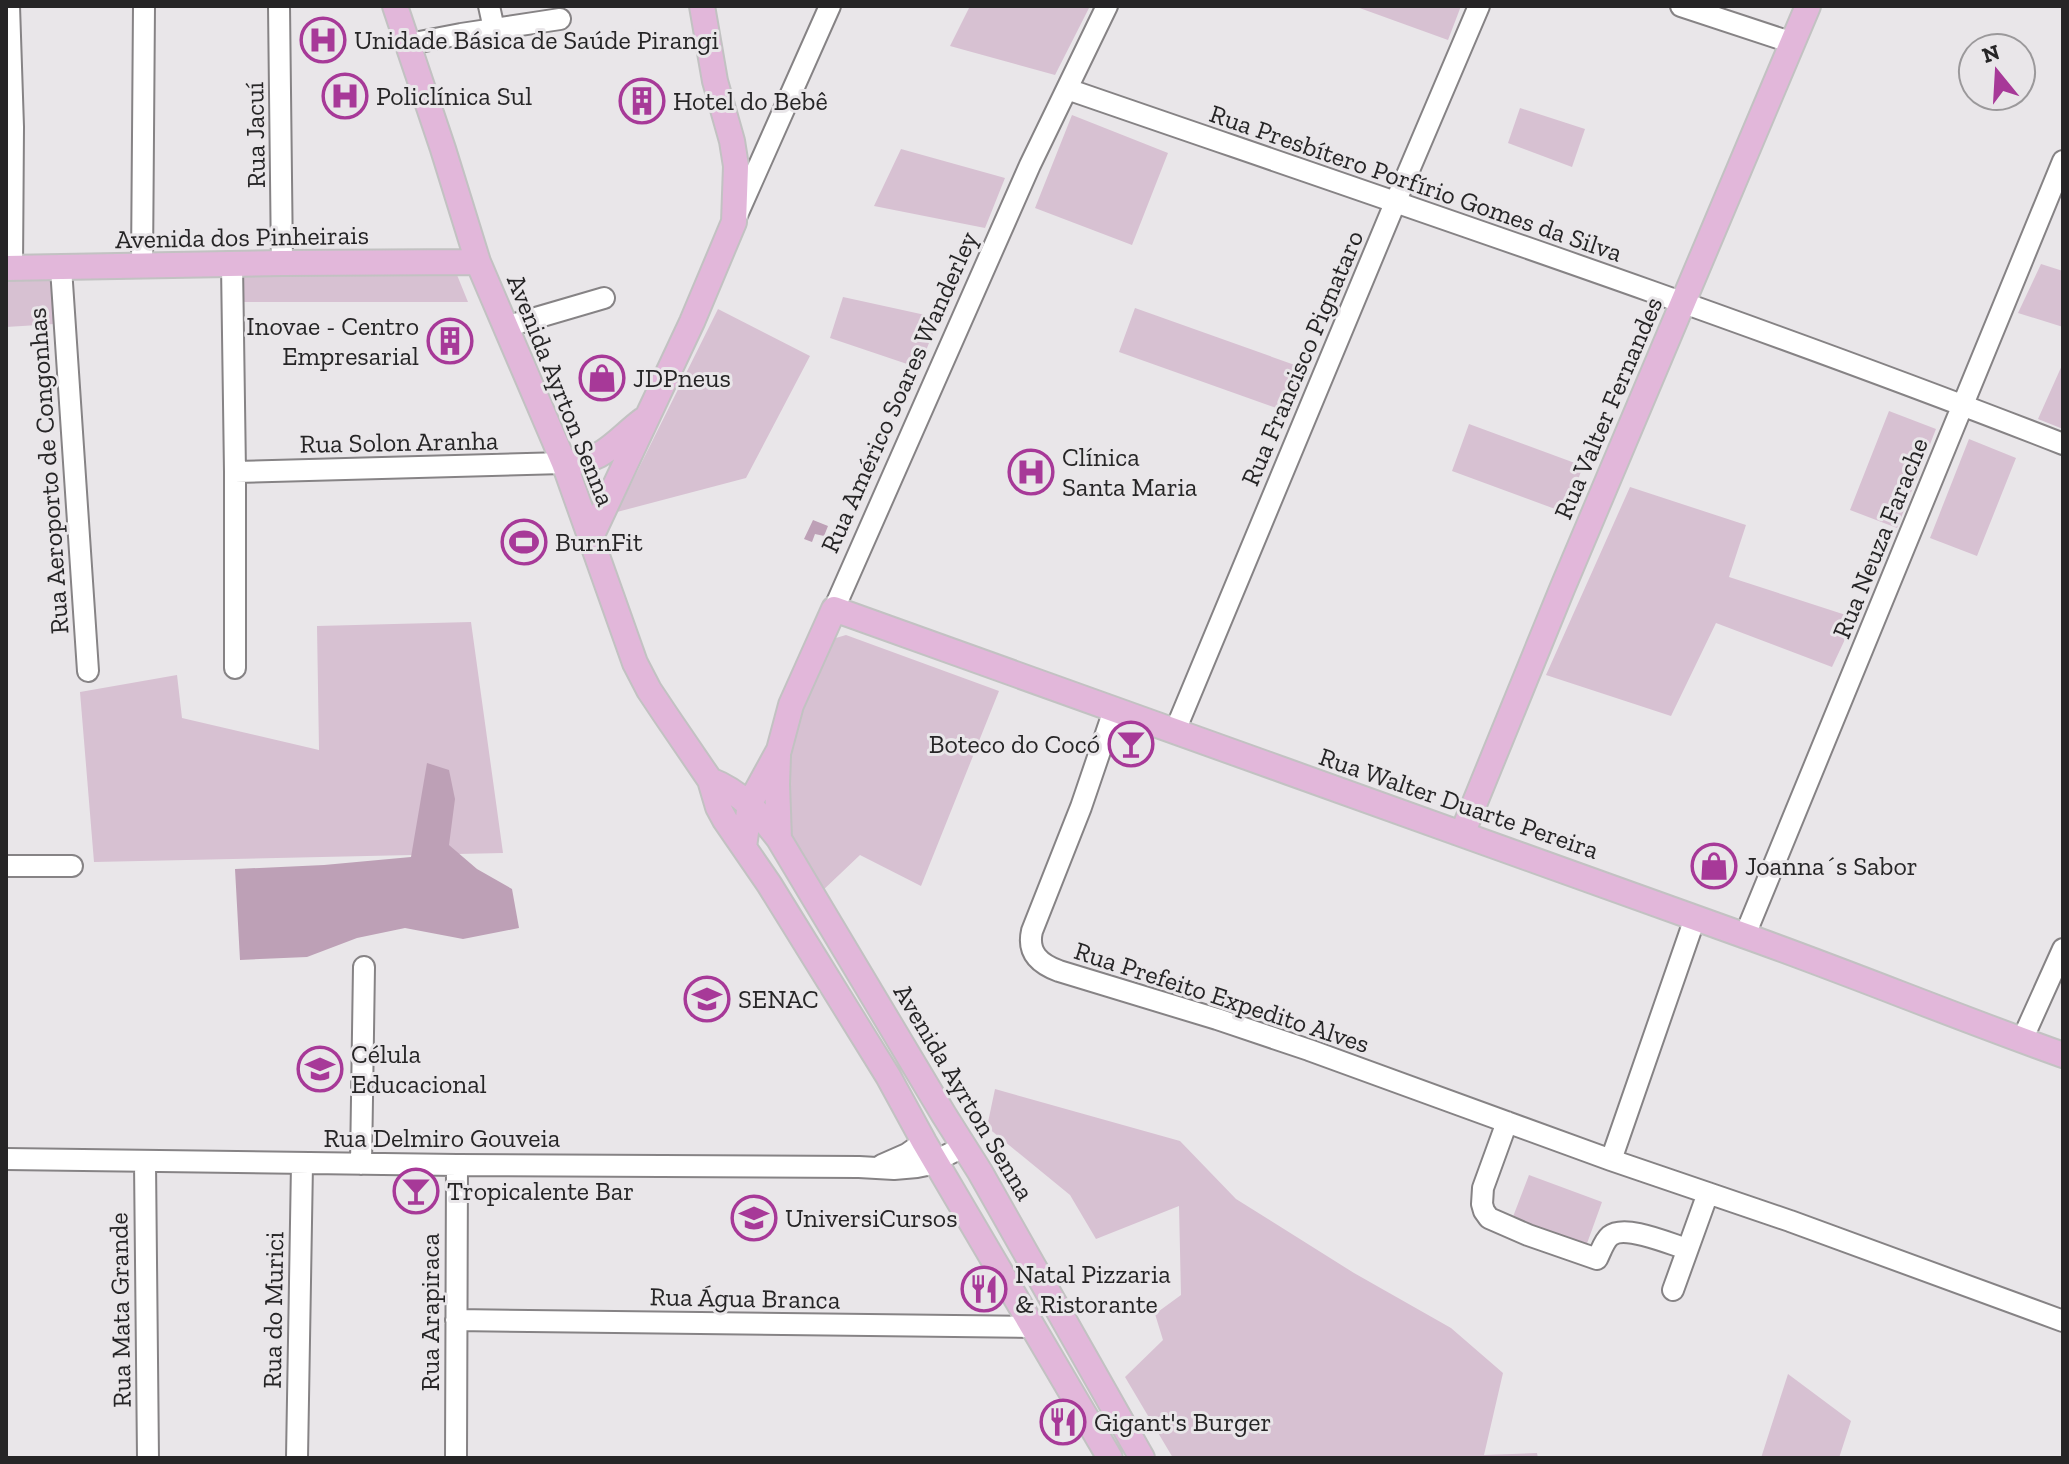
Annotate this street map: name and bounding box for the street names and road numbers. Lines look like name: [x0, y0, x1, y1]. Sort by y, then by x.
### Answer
street label: Rua Jacuí: [238, 82, 272, 188]
street label: Rua Presbítero Porfírio Gomes da Silva: [1206, 97, 1627, 269]
street label: Avenida dos Pinheirais: [115, 219, 369, 255]
street label: Rua Américo Soares Wanderley: [814, 226, 985, 558]
street label: Rua Francisco Pignataro: [1234, 226, 1370, 490]
street label: Avenida Ayrton Senna: [500, 270, 622, 511]
street label: Rua Valter Fernandes: [1547, 292, 1669, 524]
street label: Rua Aeroporto de Congonhas: [21, 307, 75, 635]
street label: Rua Solon Aranha: [299, 424, 499, 460]
street label: Rua Neuza Farache: [1825, 433, 1935, 643]
street label: Rua Walter Duarte Pereira: [1315, 740, 1603, 866]
street label: Rua Prefeito Expedito Alves: [1070, 934, 1374, 1060]
street label: Avenida Ayrton Senna: [887, 978, 1042, 1206]
street label: Rua Delmiro Gouveia: [324, 1122, 561, 1154]
street label: Rua Mata Grande: [102, 1212, 138, 1408]
street label: Rua do Murici: [256, 1231, 290, 1389]
street label: Rua Arapiraca: [414, 1232, 446, 1391]
street label: Rua Água Branca: [649, 1280, 841, 1316]

